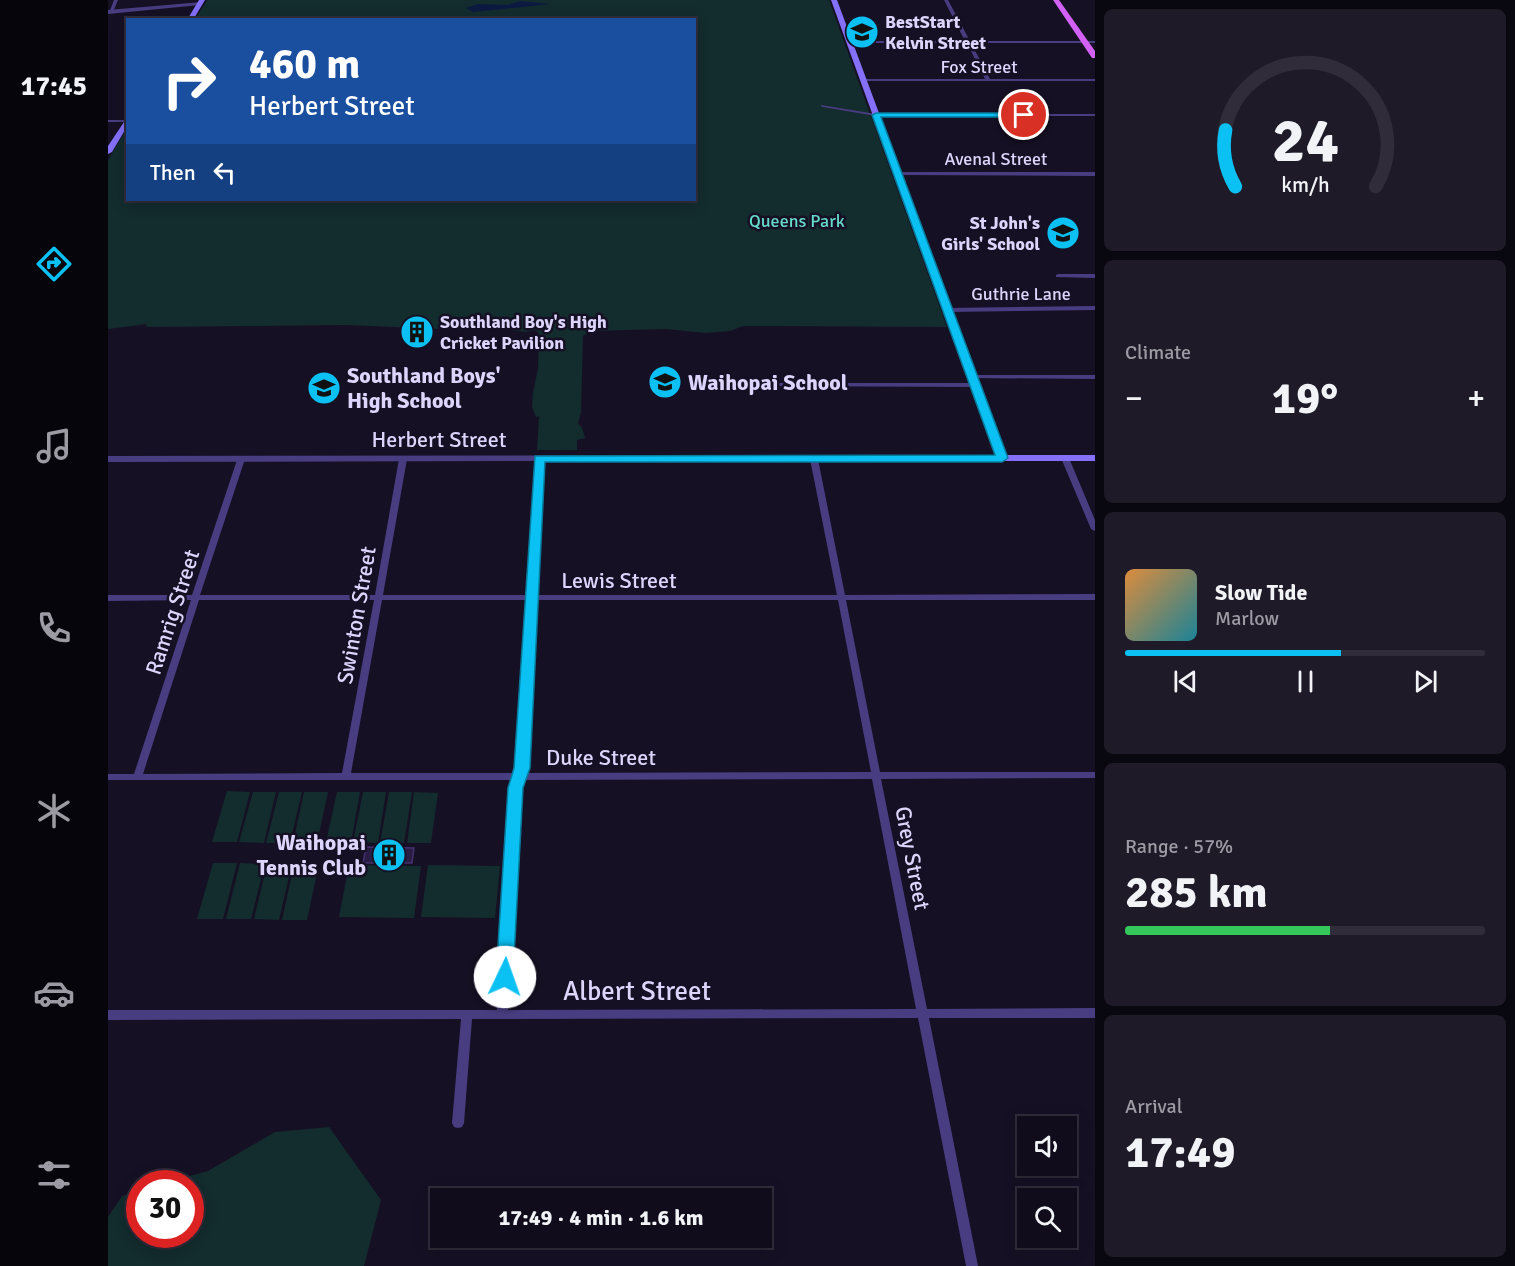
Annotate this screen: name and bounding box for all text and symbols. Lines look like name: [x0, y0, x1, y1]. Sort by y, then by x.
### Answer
place label: BestStart Kelvin Street: [885, 11, 986, 54]
school or university icon: BestStart Kelvin Street: [844, 14, 880, 50]
text: 460 m: [249, 39, 360, 90]
icon: right: [150, 42, 228, 120]
street label: Fox Street: [940, 56, 1018, 78]
text: 17:45: [21, 70, 87, 103]
pin: [998, 89, 1049, 140]
text: Herbert Street: [249, 90, 415, 123]
icon: arrive: [1007, 98, 1040, 131]
text: 24: [1271, 102, 1339, 179]
street label: Avenal Street: [945, 148, 1047, 170]
icon: left: [208, 156, 241, 189]
text: Then: [150, 159, 196, 186]
text: km/h: [1281, 173, 1329, 199]
park label: Queens Park: [749, 210, 845, 232]
place label: St John's Girls' School: [941, 212, 1040, 255]
school or university icon: St John's Girls' School: [1045, 215, 1081, 251]
icon: directions: [33, 243, 75, 285]
street label: Guthrie Lane: [971, 283, 1071, 305]
place label: Southland Boy's High Cricket Pavilion: [440, 311, 607, 354]
building icon: Southland Boy's High Cricket Pavilion: [399, 314, 435, 350]
text: Climate: [1125, 340, 1191, 365]
place label: Southland Boys' High School: [347, 362, 501, 414]
school or university icon: Waihopai School: [647, 364, 683, 400]
place label: Waihopai School: [688, 369, 848, 396]
school or university icon: Southland Boys' High School: [306, 370, 342, 406]
text: 19°: [1272, 371, 1338, 426]
text: −: [1125, 378, 1143, 419]
text: +: [1467, 378, 1485, 419]
icon: music: [33, 425, 75, 467]
street label: Herbert Street: [372, 426, 507, 453]
street label: Swinton Street: [331, 544, 382, 686]
street label: Ramrig Street: [140, 546, 205, 678]
street label: Lewis Street: [561, 567, 677, 594]
text: Slow Tide: [1215, 579, 1307, 606]
text: Marlow: [1215, 606, 1279, 631]
icon: phone: [33, 607, 75, 649]
icon: previous: [1169, 665, 1202, 698]
icon: pause: [1289, 665, 1322, 698]
icon: next: [1409, 665, 1442, 698]
street label: Duke Street: [546, 744, 656, 771]
icon: climate: [33, 790, 75, 832]
street label: Grey Street: [889, 804, 936, 912]
place label: Waihopai Tennis Club: [257, 829, 366, 881]
text: Range · 57%: [1125, 834, 1233, 859]
building icon: Waihopai Tennis Club: [371, 837, 407, 873]
text: 285 km: [1125, 865, 1268, 920]
position arrow: [473, 945, 537, 1009]
icon: car: [33, 972, 75, 1014]
street label: Albert Street: [563, 975, 711, 1008]
text: Arrival: [1125, 1094, 1183, 1119]
map controls: [1017, 1116, 1077, 1248]
button: sound: [1017, 1116, 1077, 1176]
text: 17:49: [1125, 1125, 1235, 1180]
icon: filters: [33, 1154, 75, 1196]
speed limit sign: 30: [126, 1170, 204, 1248]
button: search: [1017, 1188, 1077, 1248]
text: 17:49 · 4 min · 1.6 km: [498, 1204, 704, 1231]

